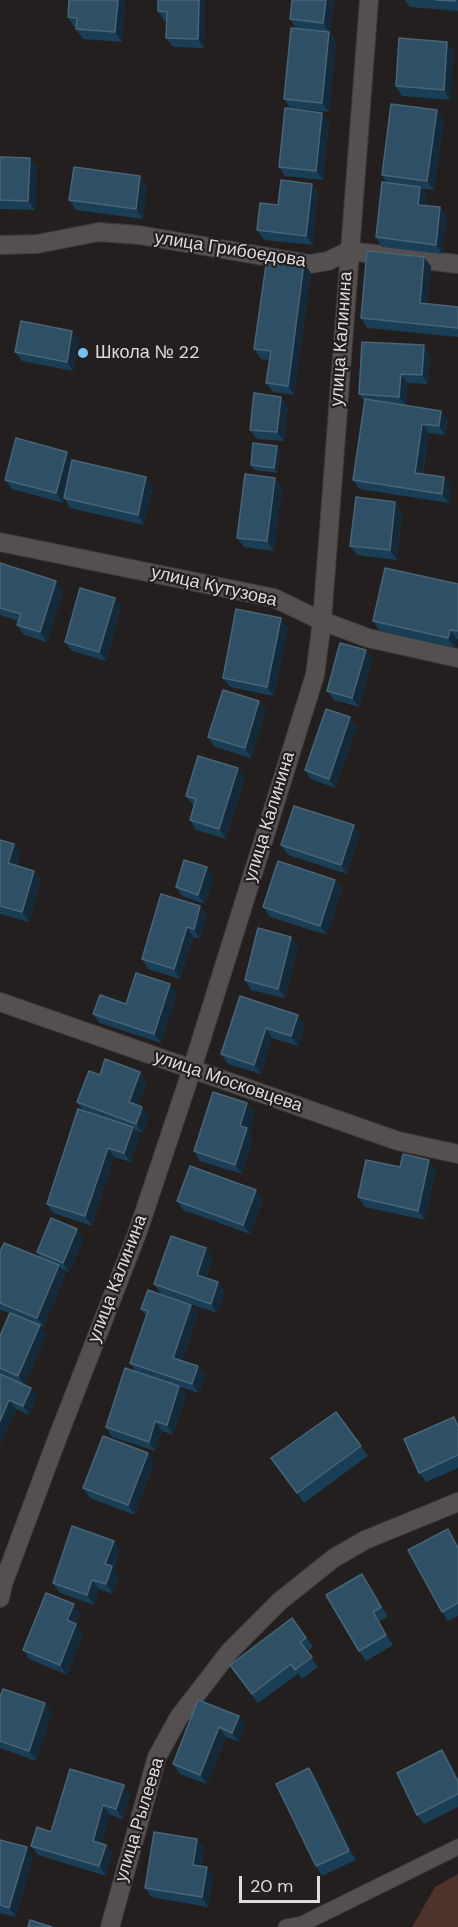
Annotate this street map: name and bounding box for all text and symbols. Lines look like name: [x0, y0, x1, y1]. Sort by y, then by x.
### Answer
street label: улица Грибоедова: [153, 227, 307, 273]
street label: улица Калинина: [327, 271, 357, 407]
place label: Школа № 22: [95, 342, 199, 364]
marker: Школа № 22: [76, 346, 90, 360]
street label: улица Кутузова: [149, 562, 279, 612]
street label: улица Калинина: [240, 749, 300, 885]
street label: улица Московцева: [151, 1046, 305, 1118]
street label: улица Калинина: [84, 1212, 152, 1346]
street label: улица Рылеева: [111, 1755, 169, 1885]
scale bar: [242, 1864, 323, 1902]
text: 20 m: [250, 1874, 293, 1898]

